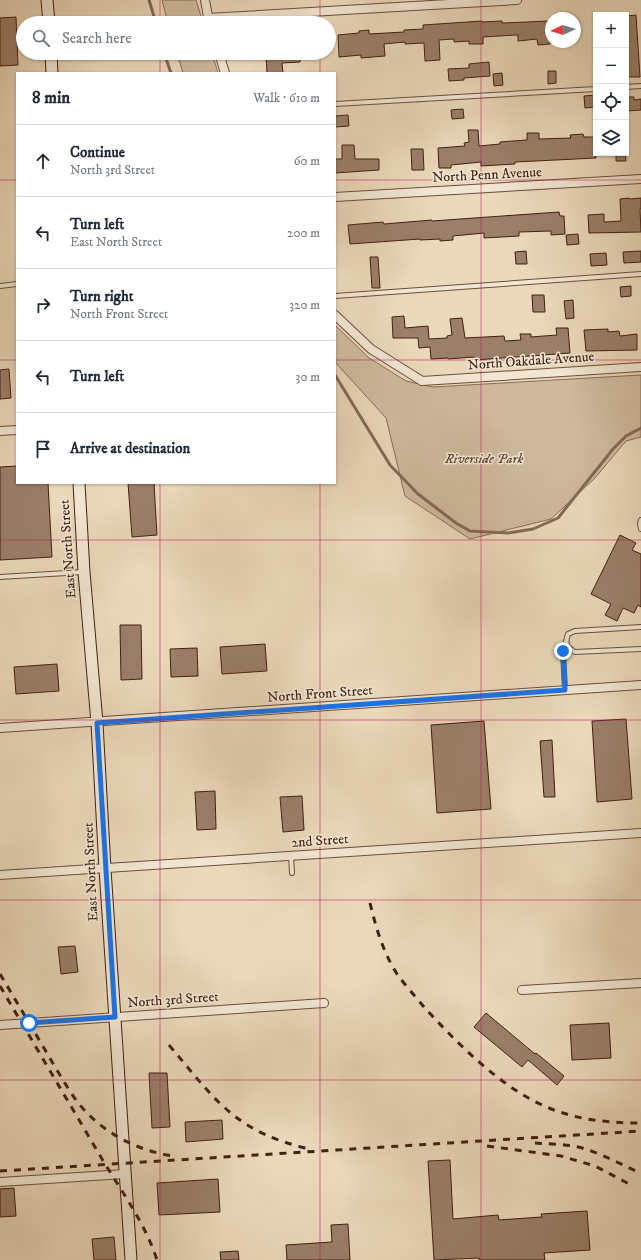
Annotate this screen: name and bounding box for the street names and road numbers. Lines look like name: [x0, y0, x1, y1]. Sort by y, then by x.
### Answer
street label: North Penn Avenue: [432, 163, 542, 187]
street label: North Oakdale Avenue: [467, 348, 595, 374]
street label: East North Street: [56, 498, 80, 599]
street label: North Front Street: [267, 681, 374, 707]
street label: East North Street: [79, 822, 103, 922]
street label: 2nd Street: [291, 830, 350, 852]
street label: North 3rd Street: [127, 988, 220, 1012]

